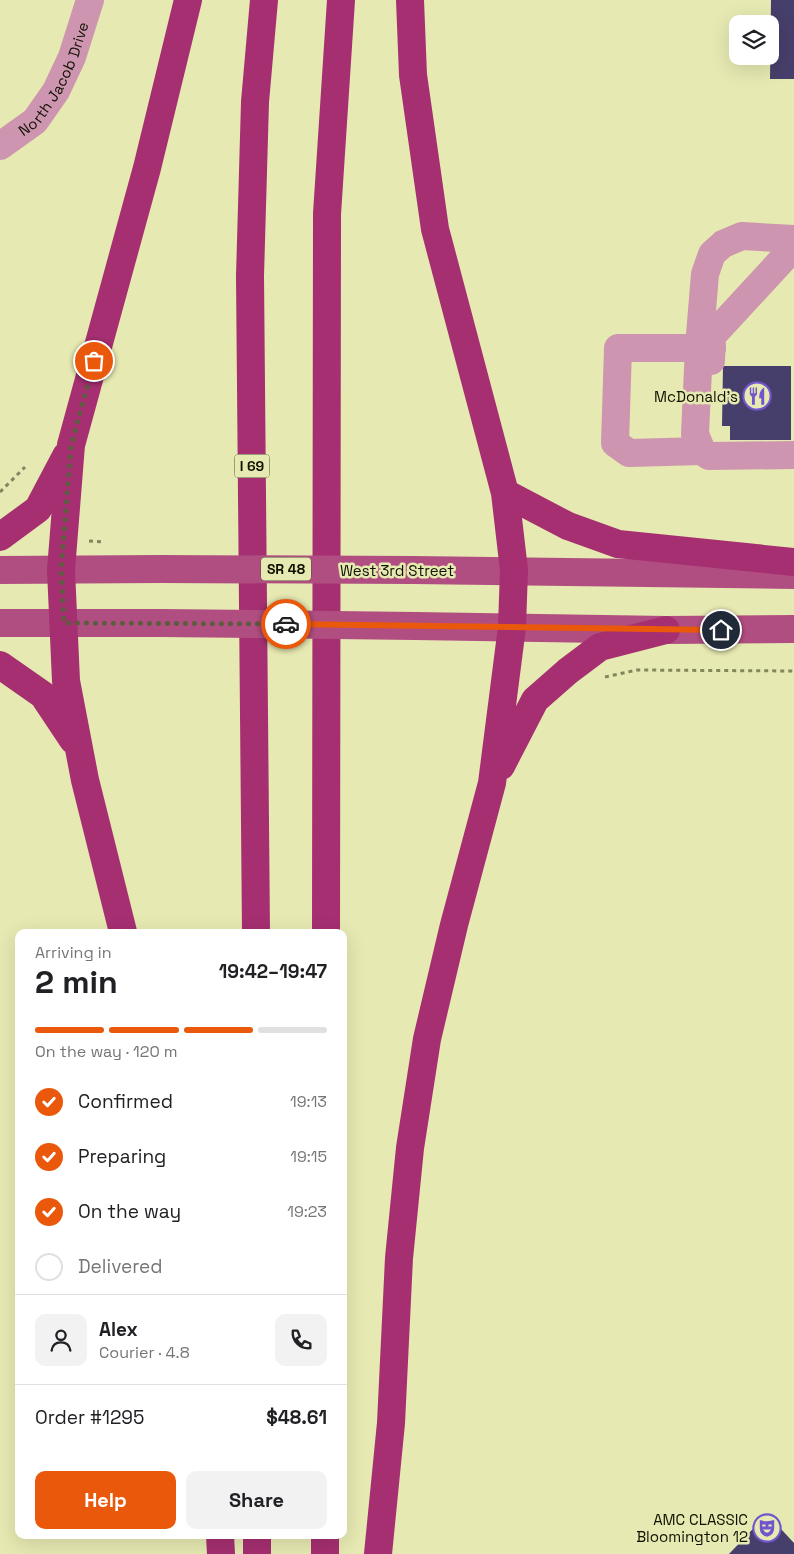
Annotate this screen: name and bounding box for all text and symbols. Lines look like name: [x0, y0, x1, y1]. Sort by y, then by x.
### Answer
map controls: [729, 15, 779, 65]
button: layers: [729, 15, 779, 65]
street label: North Jacob Drive: [14, 19, 92, 140]
pin: [73, 340, 115, 382]
icon: bag: [80, 347, 108, 375]
restaurant icon: McDonald's: [742, 381, 772, 411]
place label: McDonald's: [654, 387, 738, 406]
road number: I 69: [234, 454, 270, 478]
road number: SR 48: [261, 558, 311, 580]
street label: West 3rd Street: [340, 561, 454, 580]
courier: [261, 599, 311, 649]
pin: [700, 609, 742, 651]
icon: car: [272, 610, 300, 638]
icon: home: [707, 616, 735, 644]
text: Arriving in: [35, 942, 112, 963]
text: 19:42–19:47: [219, 959, 327, 984]
text: 2 min: [35, 962, 118, 1002]
text: On the way · 120 m: [35, 1041, 178, 1062]
icon: check: [35, 1088, 63, 1116]
text: Confirmed: [78, 1089, 173, 1114]
text: 19:13: [290, 1091, 327, 1112]
icon: check: [35, 1143, 63, 1171]
text: Preparing: [78, 1144, 166, 1169]
text: 19:15: [290, 1146, 327, 1167]
icon: check: [35, 1198, 63, 1226]
text: On the way: [78, 1199, 181, 1224]
text: 19:23: [287, 1201, 327, 1222]
text: Delivered: [78, 1254, 163, 1279]
button: person: [35, 1314, 87, 1366]
button: phone: [275, 1314, 327, 1366]
text: Alex: [99, 1317, 138, 1342]
text: Courier · 4.8: [99, 1342, 190, 1363]
text: Order #1295: [35, 1405, 144, 1430]
text: $48.61: [266, 1405, 327, 1430]
button: Help: [35, 1471, 176, 1529]
button: Share: [186, 1471, 327, 1529]
place label: AMC CLASSIC Bloomington 12: [636, 1510, 748, 1546]
theatre icon: AMC CLASSIC Bloomington 12: [752, 1513, 782, 1543]

